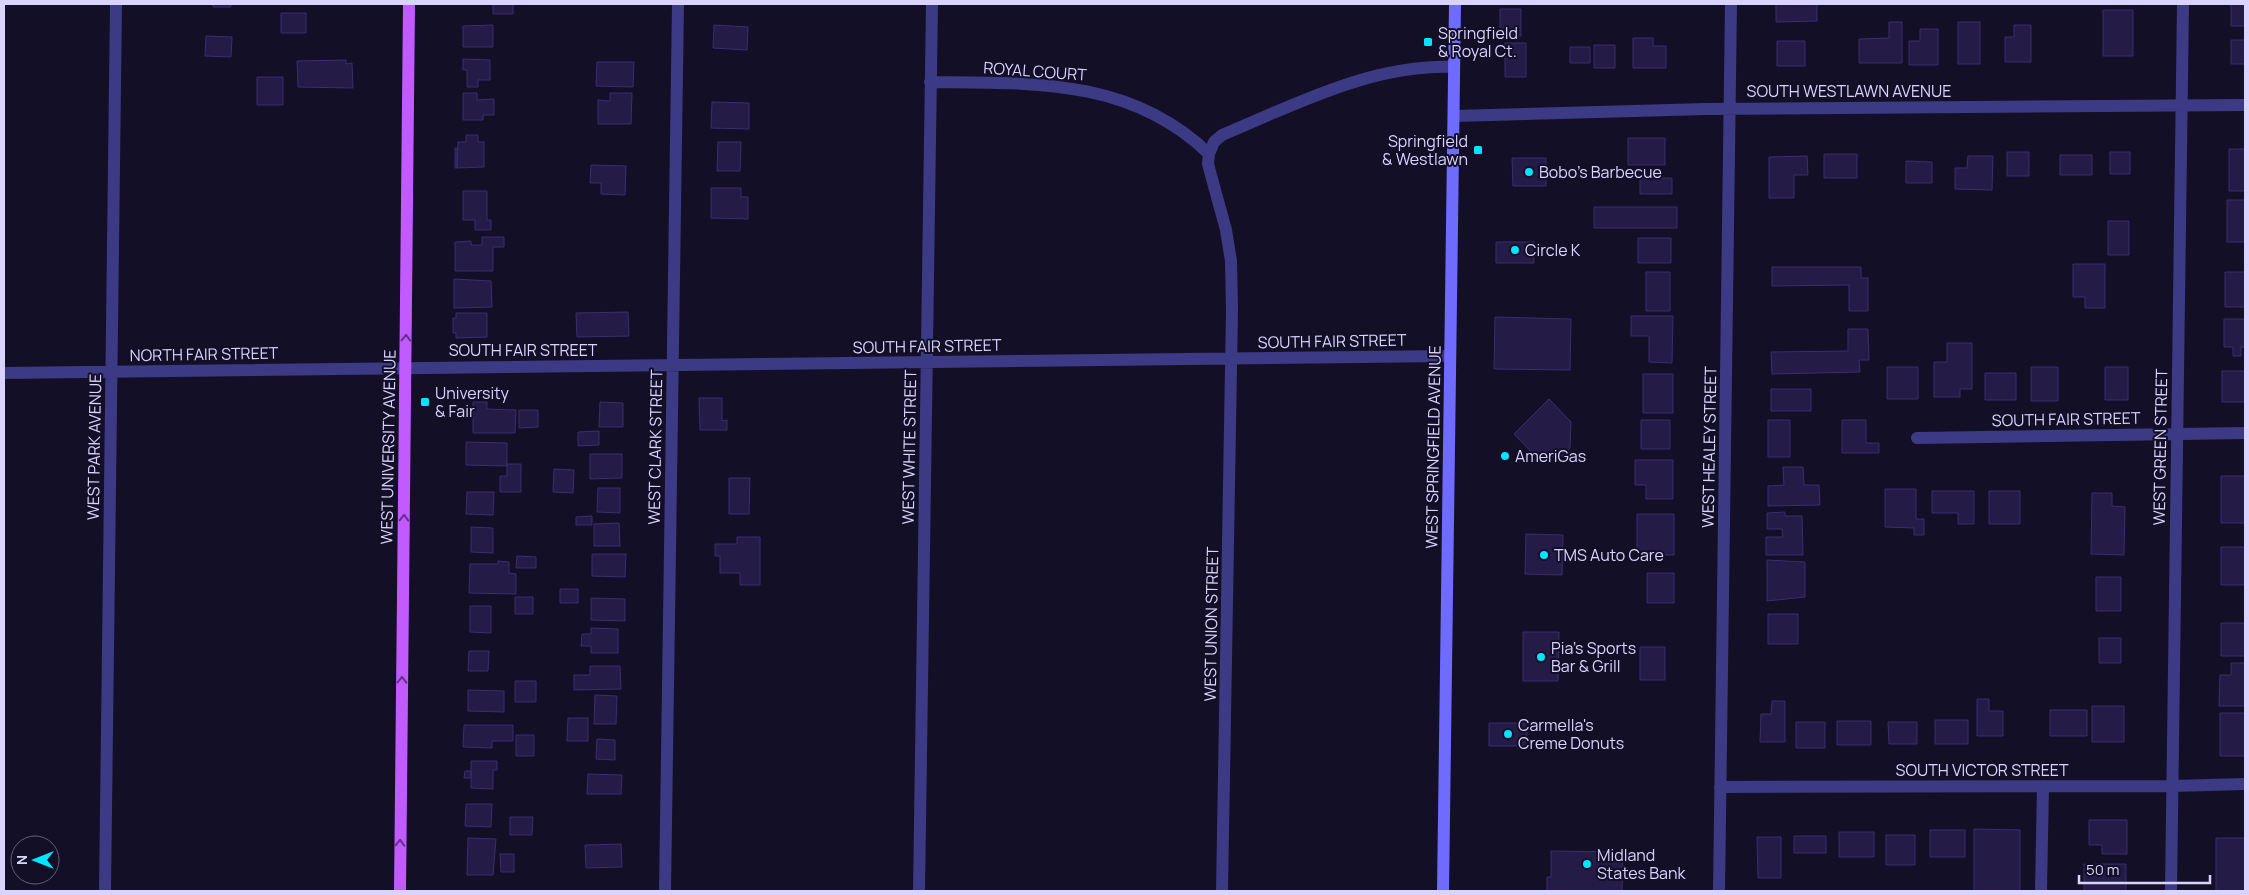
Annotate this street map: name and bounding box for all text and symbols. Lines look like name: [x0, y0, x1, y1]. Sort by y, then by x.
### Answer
place label: Springfield & Royal Ct.: [1438, 22, 1518, 62]
marker: Springfield & Royal Ct.: [1422, 36, 1434, 48]
street label: ROYAL COURT: [983, 56, 1088, 86]
street label: SOUTH WESTLAWN AVENUE: [1747, 80, 1951, 102]
place label: Springfield & Westlawn: [1382, 130, 1468, 170]
marker: Springfield & Westlawn: [1472, 144, 1484, 156]
place label: Bobo's Barbecue: [1539, 161, 1662, 183]
marker: Bobo's Barbecue: [1523, 166, 1535, 178]
place label: Circle K: [1525, 239, 1581, 261]
marker: Circle K: [1509, 244, 1521, 256]
street label: SOUTH FAIR STREET: [1257, 329, 1407, 353]
one-way arrow: [401, 333, 411, 341]
street label: SOUTH FAIR STREET: [852, 334, 1002, 358]
street label: SOUTH FAIR STREET: [449, 339, 598, 361]
street label: NORTH FAIR STREET: [129, 342, 279, 366]
street label: WEST SPRINGFIELD AVENUE: [1420, 345, 1446, 549]
street label: WEST UNIVERSITY AVENUE: [375, 349, 401, 545]
street label: WEST HEALEY STREET: [1697, 365, 1721, 528]
street label: WEST GREEN STREET: [2148, 368, 2172, 526]
street label: WEST CLARK STREET: [643, 369, 667, 525]
street label: WEST WHITE STREET: [897, 369, 921, 524]
street label: WEST PARK AVENUE: [82, 374, 106, 520]
place label: University & Fair: [435, 382, 509, 422]
marker: University & Fair: [419, 396, 431, 408]
street label: SOUTH FAIR STREET: [1991, 407, 2141, 431]
place label: AmeriGas: [1515, 445, 1586, 467]
marker: AmeriGas: [1499, 450, 1511, 462]
one-way arrow: [399, 513, 409, 521]
place label: TMS Auto Care: [1554, 544, 1664, 566]
street label: WEST UNION STREET: [1199, 546, 1223, 702]
marker: TMS Auto Care: [1538, 549, 1550, 561]
place label: Pia's Sports Bar & Grill: [1551, 637, 1636, 677]
marker: Pia's Sports Bar & Grill: [1535, 651, 1547, 663]
one-way arrow: [397, 676, 407, 684]
place label: Carmella's Creme Donuts: [1518, 714, 1624, 754]
marker: Carmella's Creme Donuts: [1502, 728, 1514, 740]
street label: SOUTH VICTOR STREET: [1896, 759, 2069, 781]
north arrow: [10, 835, 60, 885]
one-way arrow: [395, 838, 405, 846]
place label: Midland States Bank: [1597, 844, 1686, 884]
scale bar: [2079, 852, 2210, 884]
text: N: [12, 855, 31, 865]
marker: Midland States Bank: [1581, 858, 1593, 870]
text: 50 m: [2086, 859, 2120, 880]

